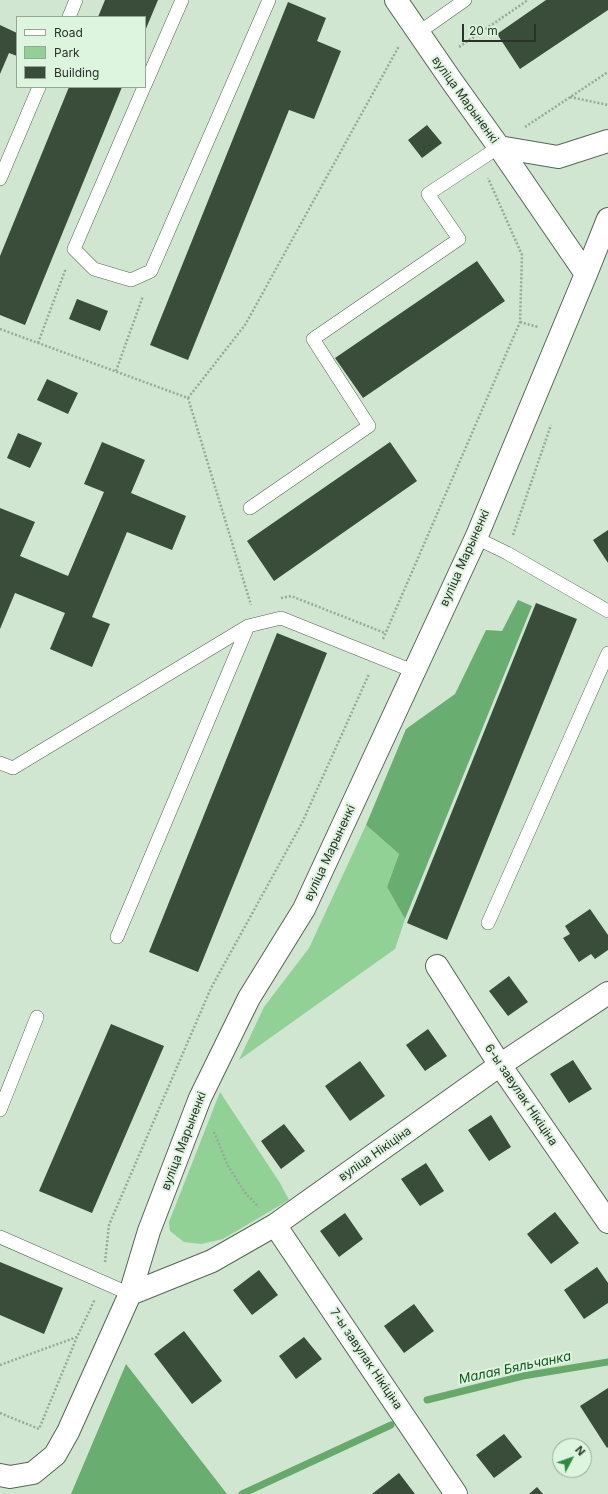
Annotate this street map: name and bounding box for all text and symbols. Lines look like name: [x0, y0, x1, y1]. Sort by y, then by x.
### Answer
legend: [16, 16, 146, 88]
scale bar: [464, 16, 538, 42]
text: 20 m: [469, 23, 498, 38]
text: Road: [54, 25, 83, 40]
text: Park: [54, 45, 80, 60]
street label: вуліца Марыненкі: [428, 54, 502, 146]
text: Building: [54, 65, 99, 80]
street label: вуліца Марыненкі: [437, 507, 493, 609]
street label: вуліца Марыненкі: [301, 803, 359, 903]
street label: 6-ы завулак Нікіціна: [482, 1041, 560, 1149]
street label: вуліца Марыненкі: [159, 1090, 209, 1192]
street label: вуліца Нікіціна: [336, 1124, 414, 1184]
street label: 7-ы завулак Нікіціна: [327, 1306, 405, 1412]
water label: Малая Бяльчанка: [457, 1348, 573, 1388]
north arrow: [552, 1438, 592, 1478]
text: N: [572, 1443, 588, 1459]

